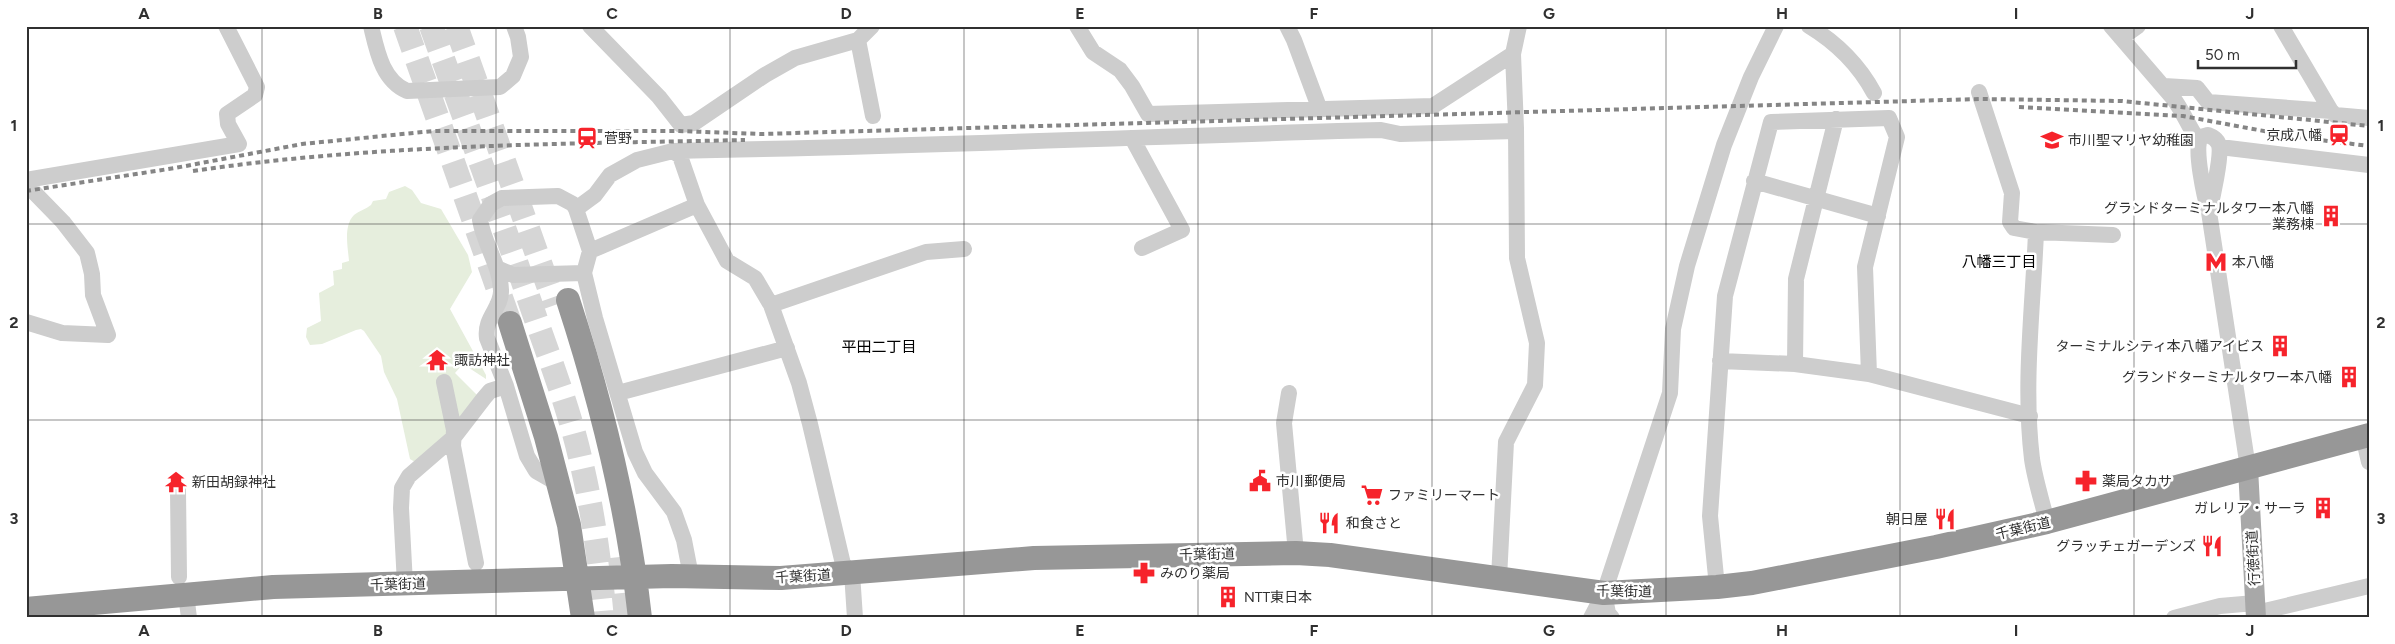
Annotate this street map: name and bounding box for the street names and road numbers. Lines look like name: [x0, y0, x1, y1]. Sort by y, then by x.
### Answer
street label: 千葉街道: [1994, 514, 2052, 543]
street label: 行徳街道: [2244, 530, 2263, 586]
street label: 千葉街道: [1179, 546, 1235, 563]
street label: 千葉街道: [775, 567, 831, 586]
street label: 千葉街道: [370, 576, 426, 593]
street label: 千葉街道: [1596, 583, 1652, 600]

